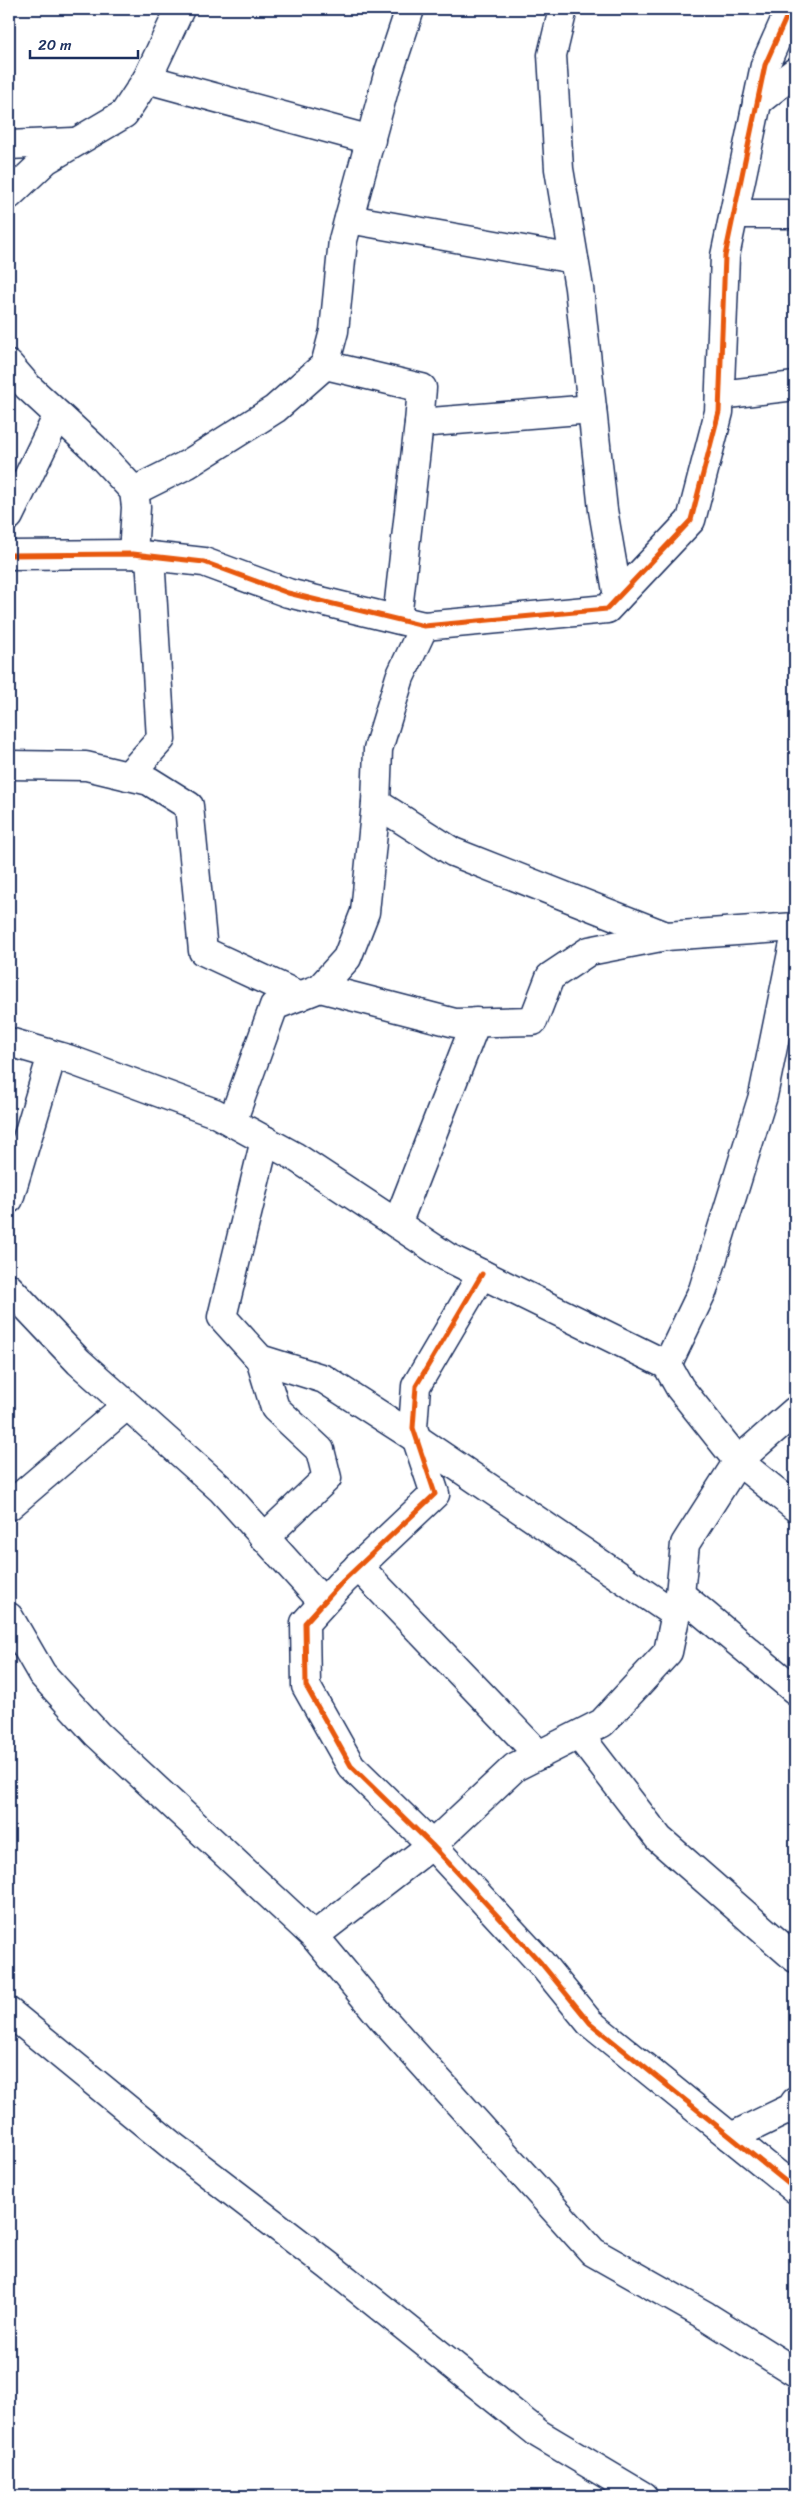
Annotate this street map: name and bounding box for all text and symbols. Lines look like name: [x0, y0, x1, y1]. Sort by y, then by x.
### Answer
scale bar: [30, 28, 138, 60]
text: 20 m: [38, 32, 72, 58]

